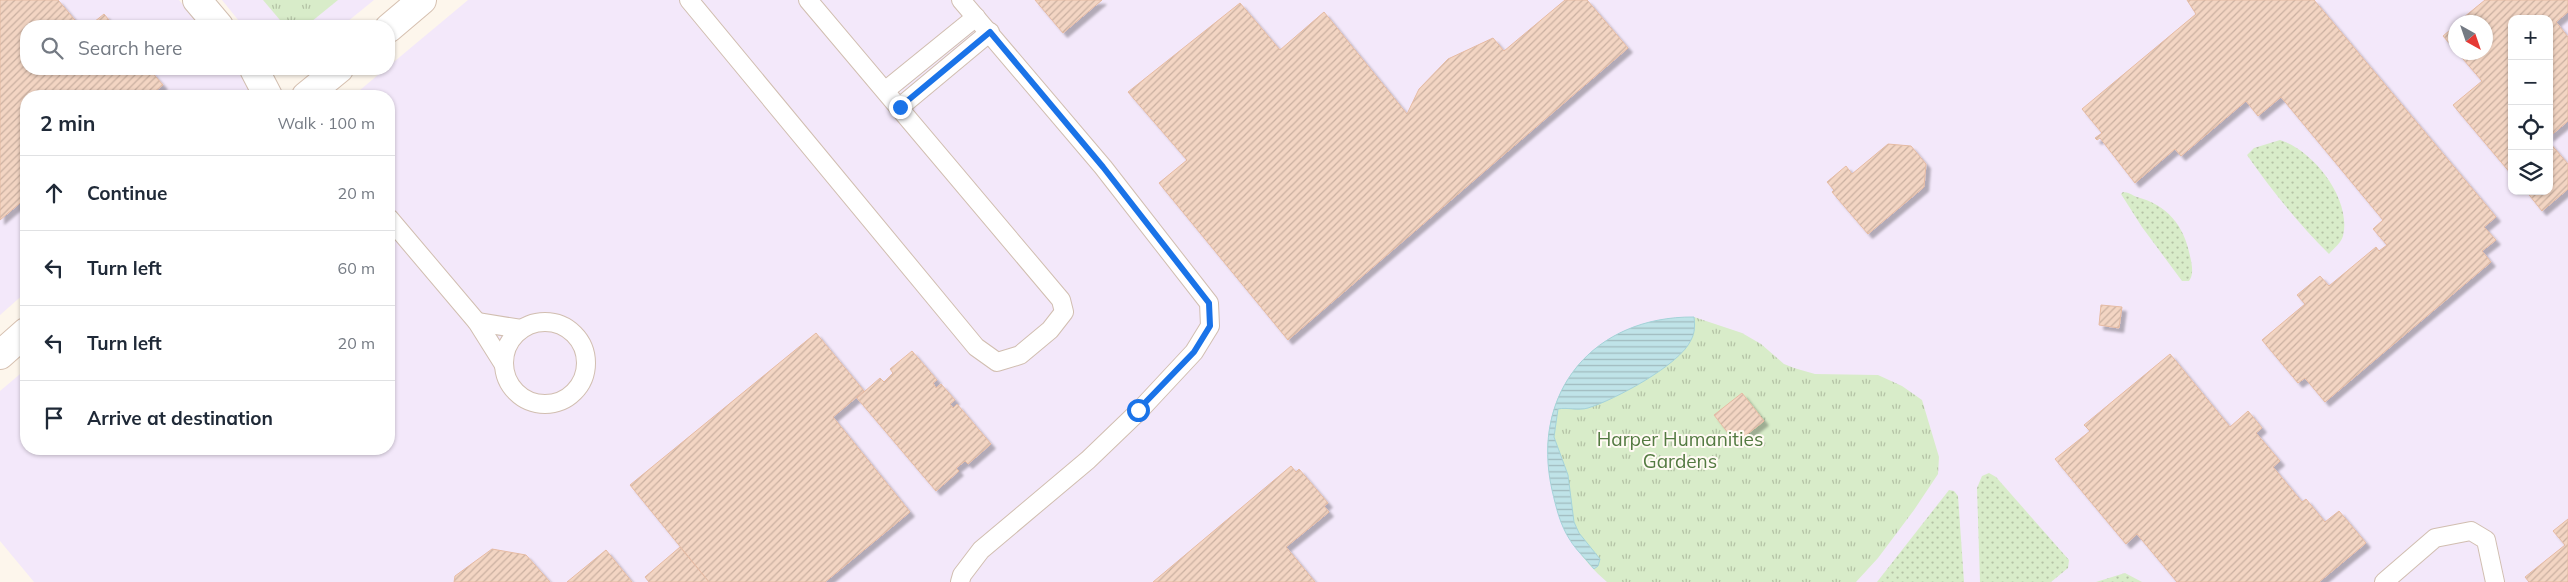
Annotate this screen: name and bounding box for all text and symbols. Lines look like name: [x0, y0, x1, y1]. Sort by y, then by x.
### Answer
north arrow: [2448, 15, 2493, 60]
map controls: [2508, 15, 2553, 195]
button: +: [2508, 15, 2553, 60]
search box: [20, 20, 395, 75]
icon: search: [38, 34, 66, 62]
text: Search here: [78, 36, 182, 60]
button: −: [2508, 60, 2553, 105]
route end: [889, 96, 912, 119]
button: locate: [2508, 105, 2553, 150]
text: 2 min: [40, 110, 95, 136]
text: Walk · 100 m: [277, 113, 375, 133]
button: layers: [2508, 150, 2553, 195]
icon: ahead: [40, 179, 68, 207]
text: Continue: [87, 181, 167, 205]
text: 20 m: [338, 183, 375, 203]
icon: left: [40, 254, 68, 282]
text: Turn left: [87, 256, 162, 280]
text: 60 m: [338, 258, 375, 278]
icon: left: [40, 329, 68, 357]
text: Turn left: [87, 331, 162, 355]
text: 20 m: [338, 333, 375, 353]
route start: [1127, 399, 1150, 422]
icon: arrive: [40, 404, 68, 432]
text: Arrive at destination: [87, 406, 273, 430]
park label: Harper Humanities Gardens: [1597, 427, 1763, 473]

